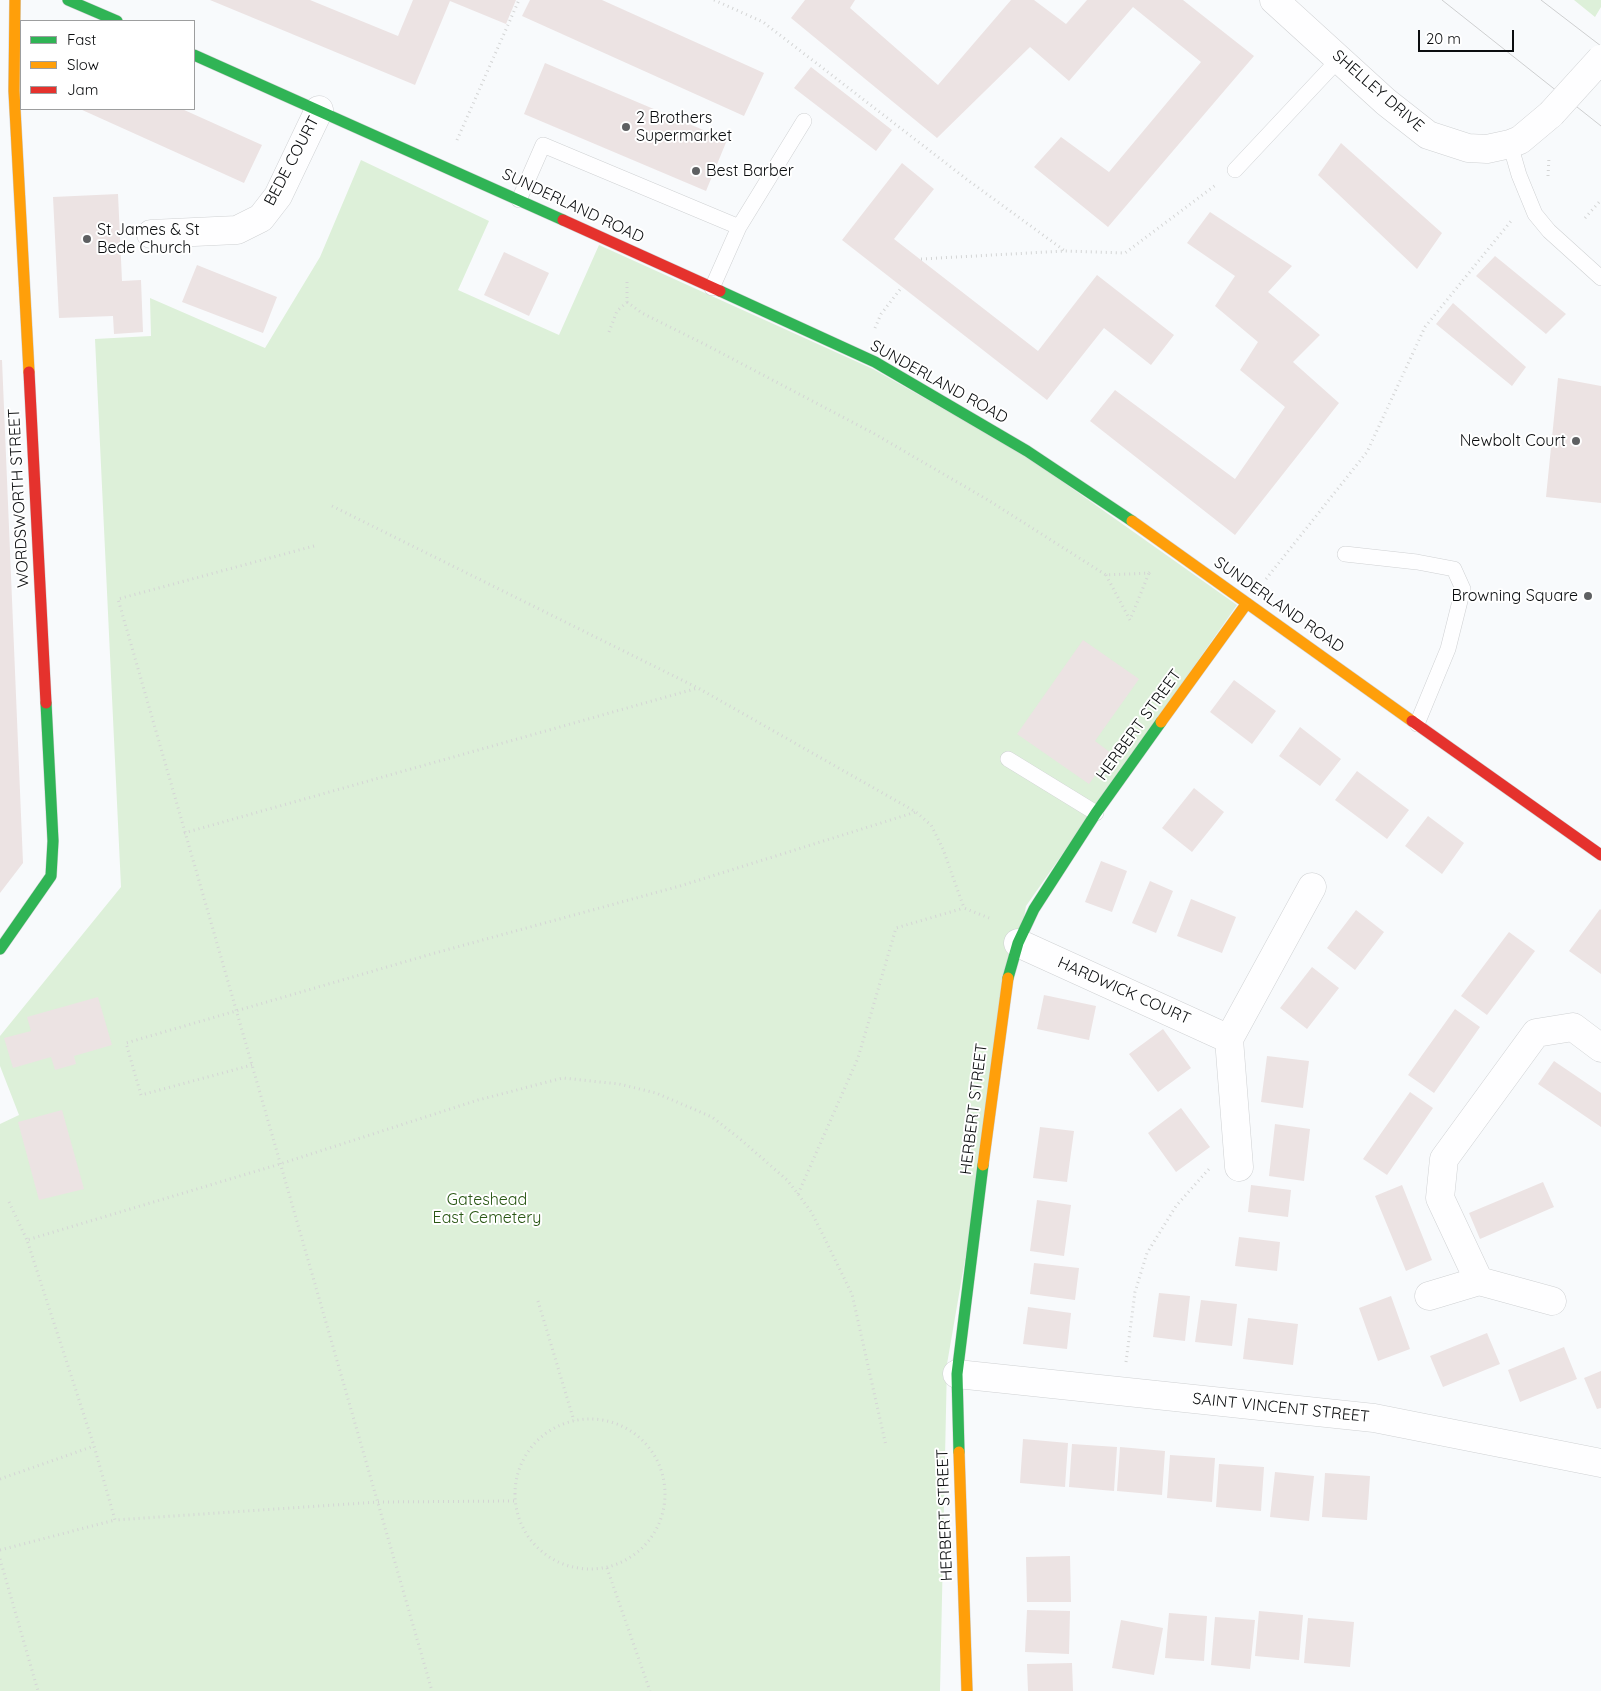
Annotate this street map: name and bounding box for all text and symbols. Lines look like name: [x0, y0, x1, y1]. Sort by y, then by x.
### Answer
legend: [20, 20, 195, 110]
scale bar: [1421, 20, 1517, 52]
text: 20 m: [1426, 29, 1461, 48]
text: Fast: [67, 30, 96, 49]
street label: SHELLEY DRIVE: [1328, 46, 1428, 136]
text: Slow: [67, 55, 99, 74]
text: Jam: [67, 80, 98, 99]
place label: 2 Brothers Supermarket: [636, 108, 732, 146]
street label: BEDE COURT: [260, 113, 324, 209]
marker: 2 Brothers Supermarket: [620, 121, 632, 133]
place label: Best Barber: [706, 161, 794, 181]
street label: SUNDERLAND ROAD: [499, 165, 647, 247]
marker: Best Barber: [690, 165, 702, 177]
place label: St James & St Bede Church: [97, 220, 200, 258]
marker: St James & St Bede Church: [81, 233, 93, 245]
street label: SUNDERLAND ROAD: [867, 336, 1011, 428]
street label: WORDSWORTH STREET: [5, 408, 33, 588]
place label: Newbolt Court: [1460, 431, 1566, 451]
marker: Newbolt Court: [1570, 435, 1582, 447]
street label: SUNDERLAND ROAD: [1210, 553, 1348, 657]
place label: Browning Square: [1451, 586, 1578, 606]
marker: Browning Square: [1582, 590, 1594, 602]
street label: HERBERT STREET: [1092, 666, 1186, 784]
street label: HARDWICK COURT: [1055, 953, 1193, 1029]
street label: HERBERT STREET: [956, 1042, 992, 1176]
park label: Gateshead East Cemetery: [433, 1190, 541, 1228]
street label: SAINT VINCENT STREET: [1192, 1389, 1370, 1427]
street label: HERBERT STREET: [933, 1448, 957, 1582]

